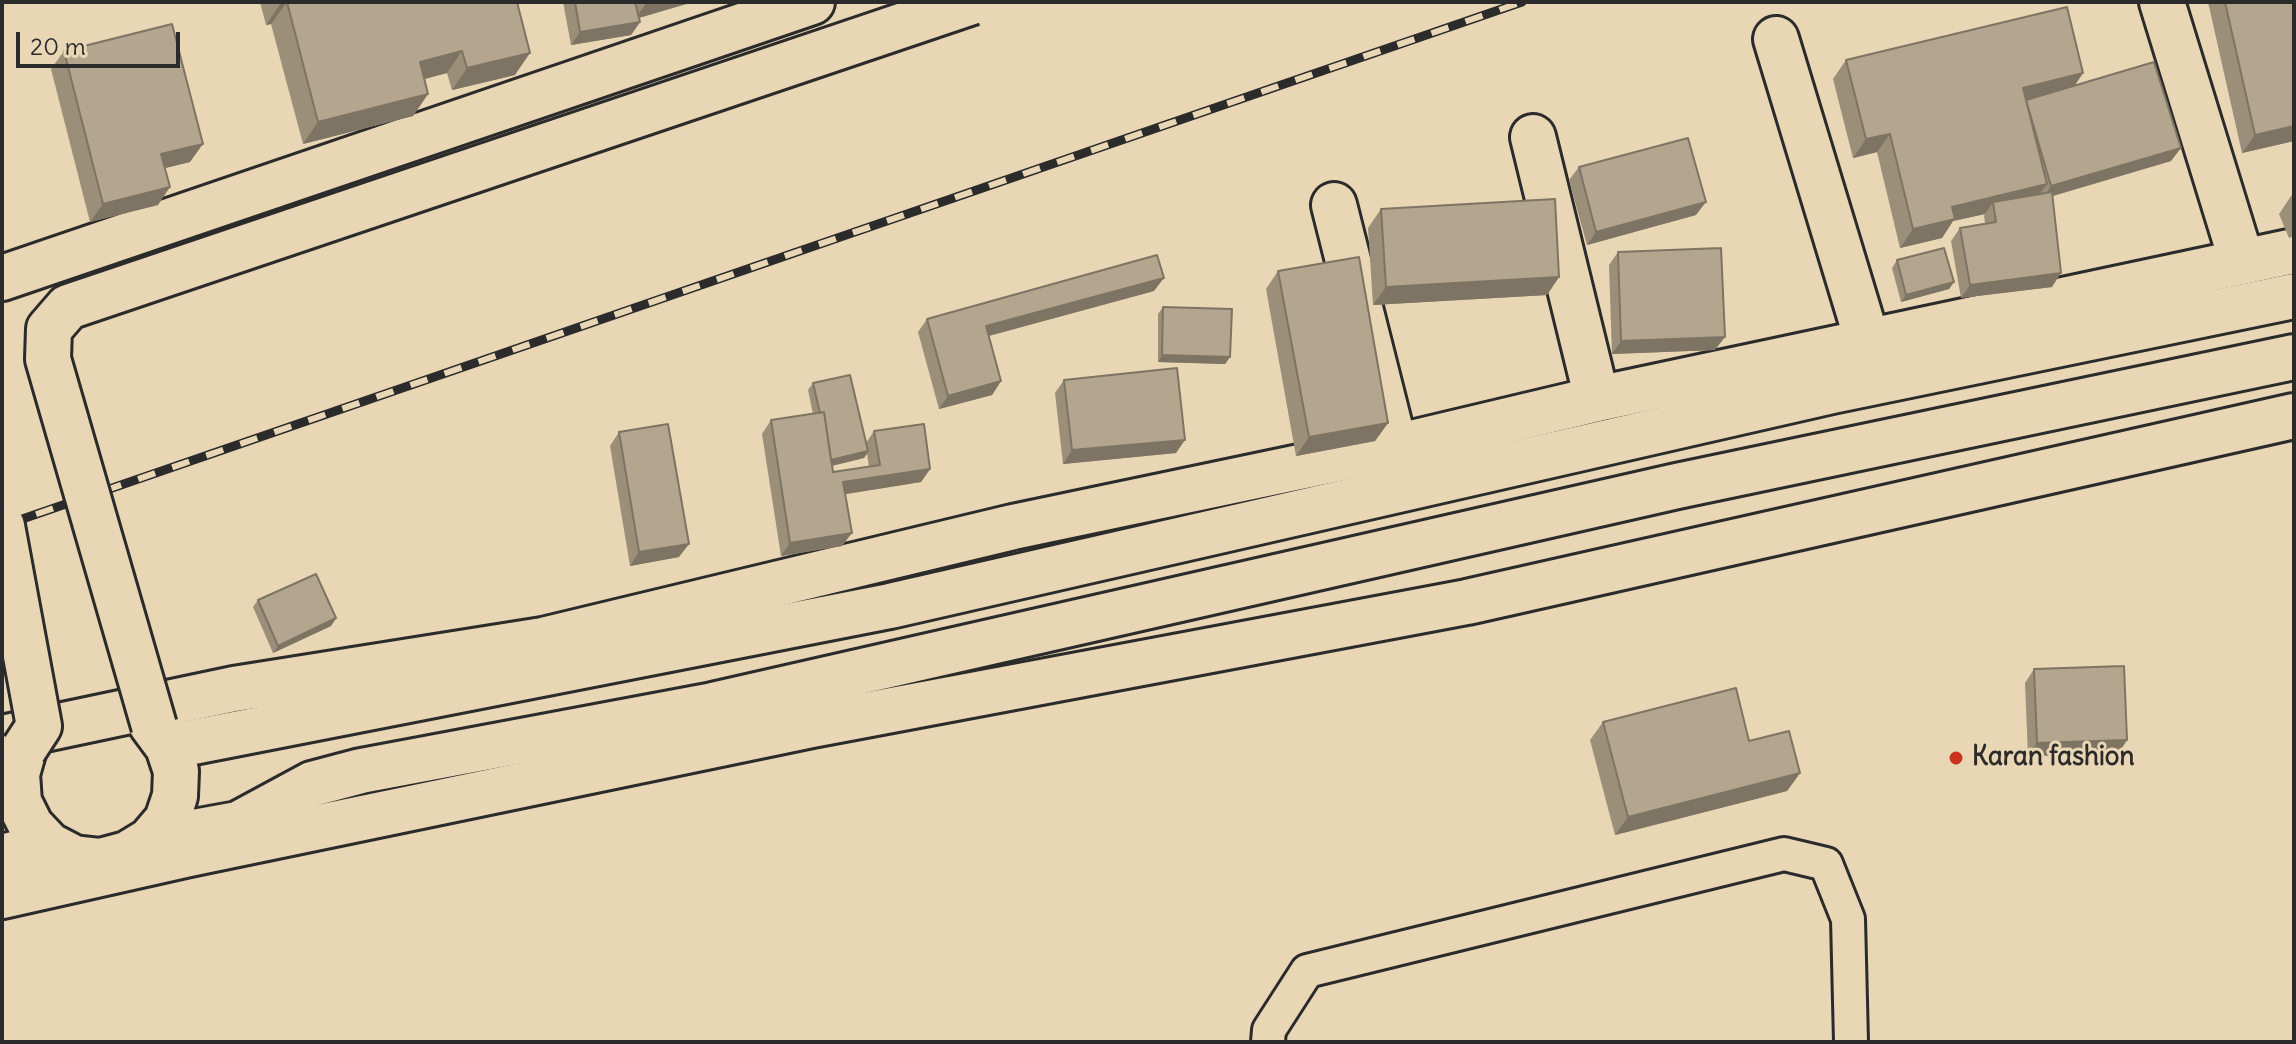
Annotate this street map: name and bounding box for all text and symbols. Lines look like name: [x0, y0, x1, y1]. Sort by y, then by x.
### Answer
scale bar: [20, 16, 184, 66]
text: 20 m: [30, 31, 86, 61]
place label: Karan fashion: [1972, 742, 2134, 774]
marker: Karan fashion: [1947, 749, 1965, 767]

